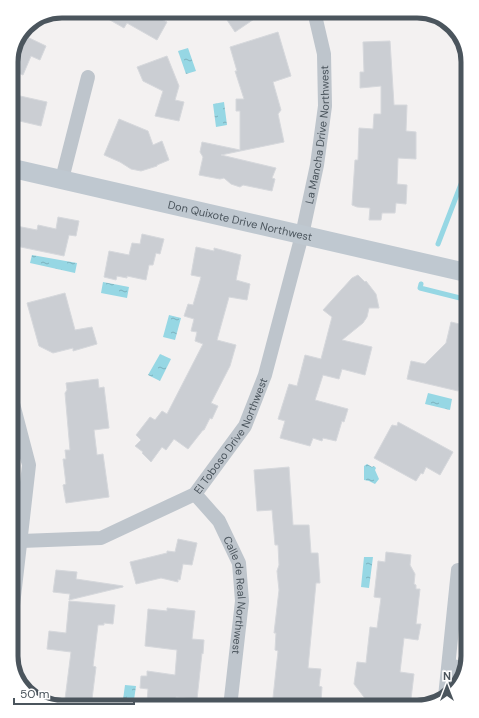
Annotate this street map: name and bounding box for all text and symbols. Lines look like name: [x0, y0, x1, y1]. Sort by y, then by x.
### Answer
street label: La Mancha Drive Northwest: [302, 65, 332, 205]
street label: Don Quixote Drive Northwest: [167, 197, 314, 244]
street label: El Toboso Drive Northwest: [191, 376, 270, 496]
street label: Calle de Real Northwest: [220, 534, 249, 655]
north arrow: [427, 666, 467, 706]
text: N: [443, 669, 451, 683]
scale bar: [14, 680, 134, 706]
text: 50 m: [20, 686, 49, 702]

